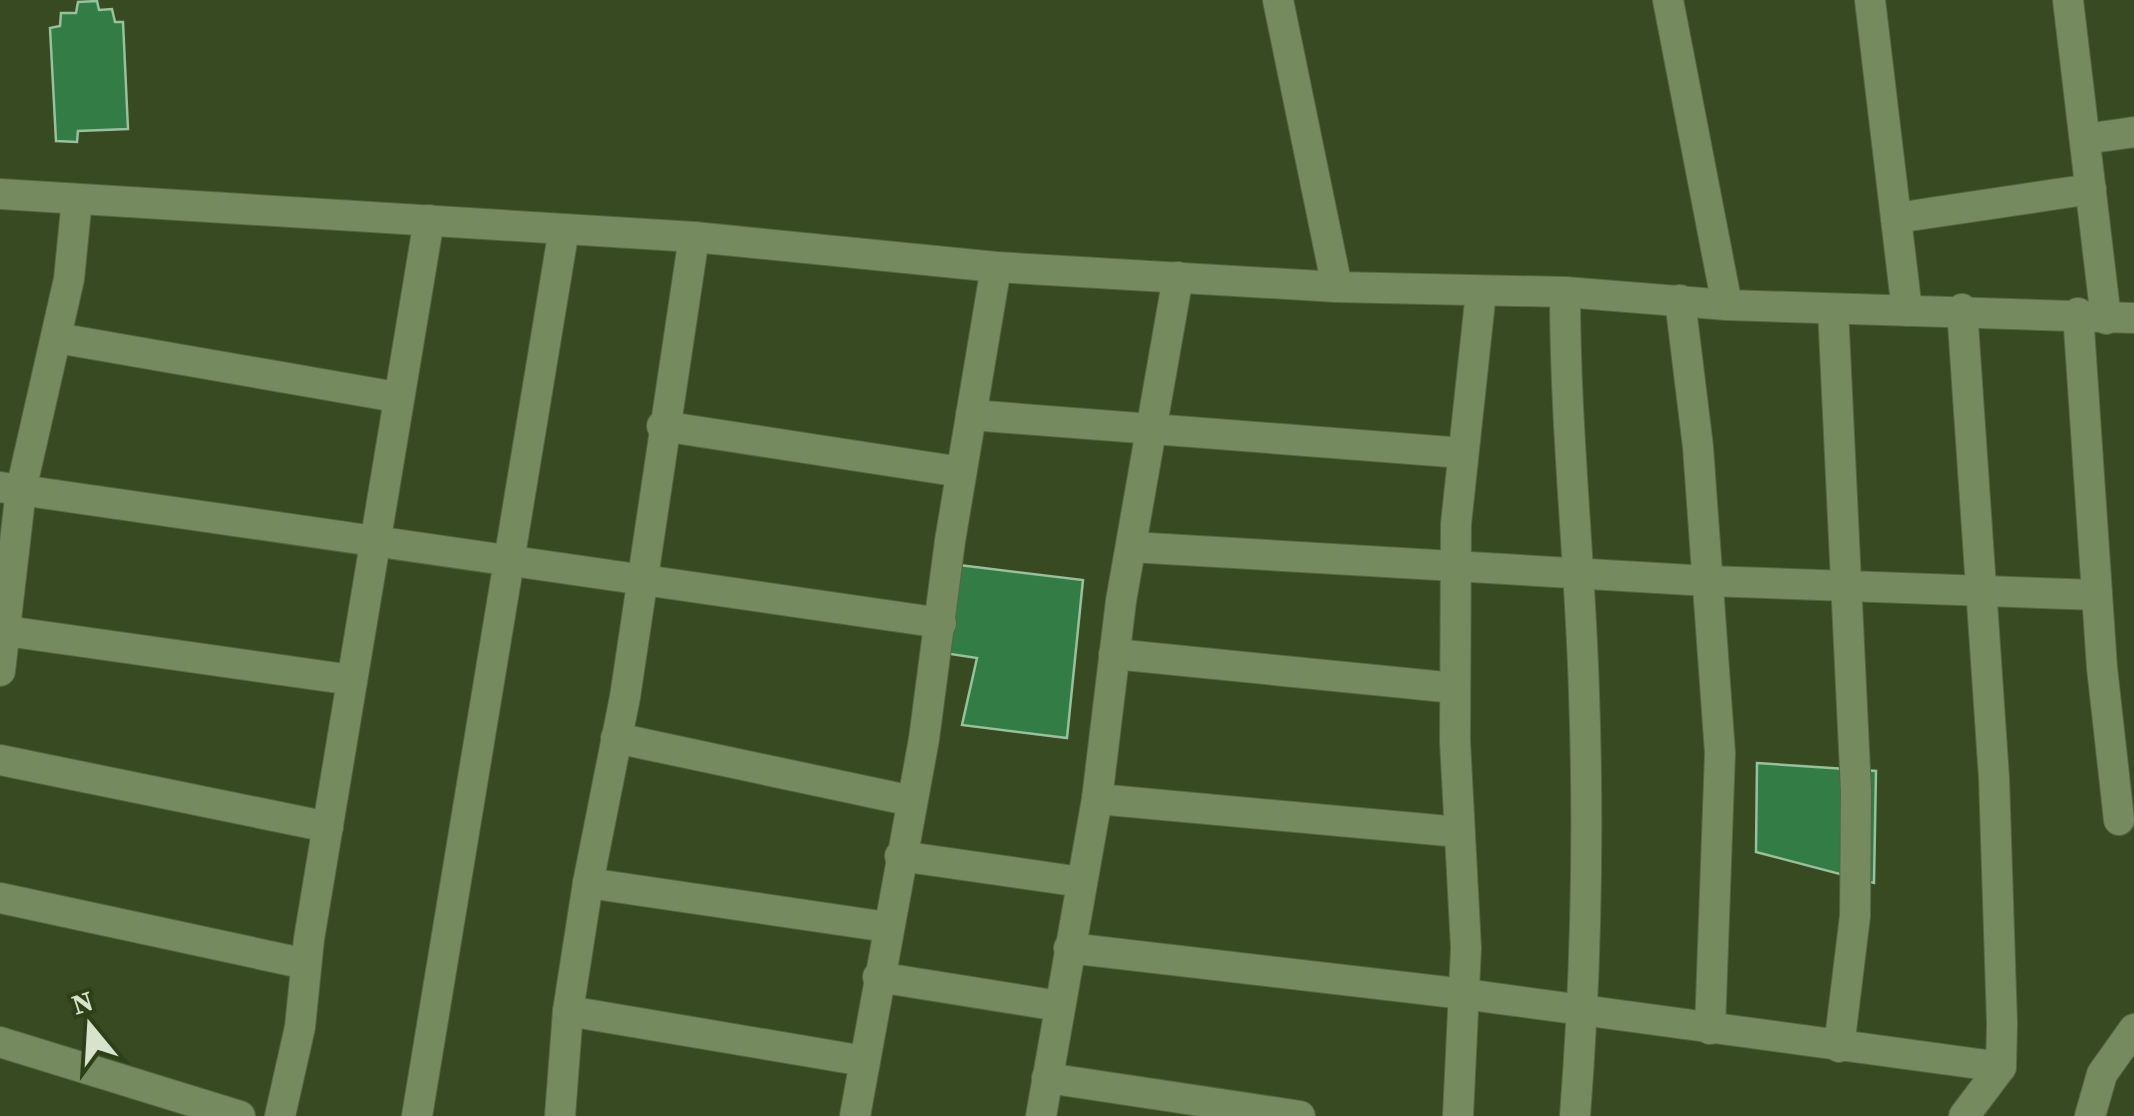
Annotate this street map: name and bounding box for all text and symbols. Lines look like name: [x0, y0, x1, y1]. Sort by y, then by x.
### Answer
north arrow: [40, 976, 140, 1076]
text: N: [67, 981, 98, 1023]

